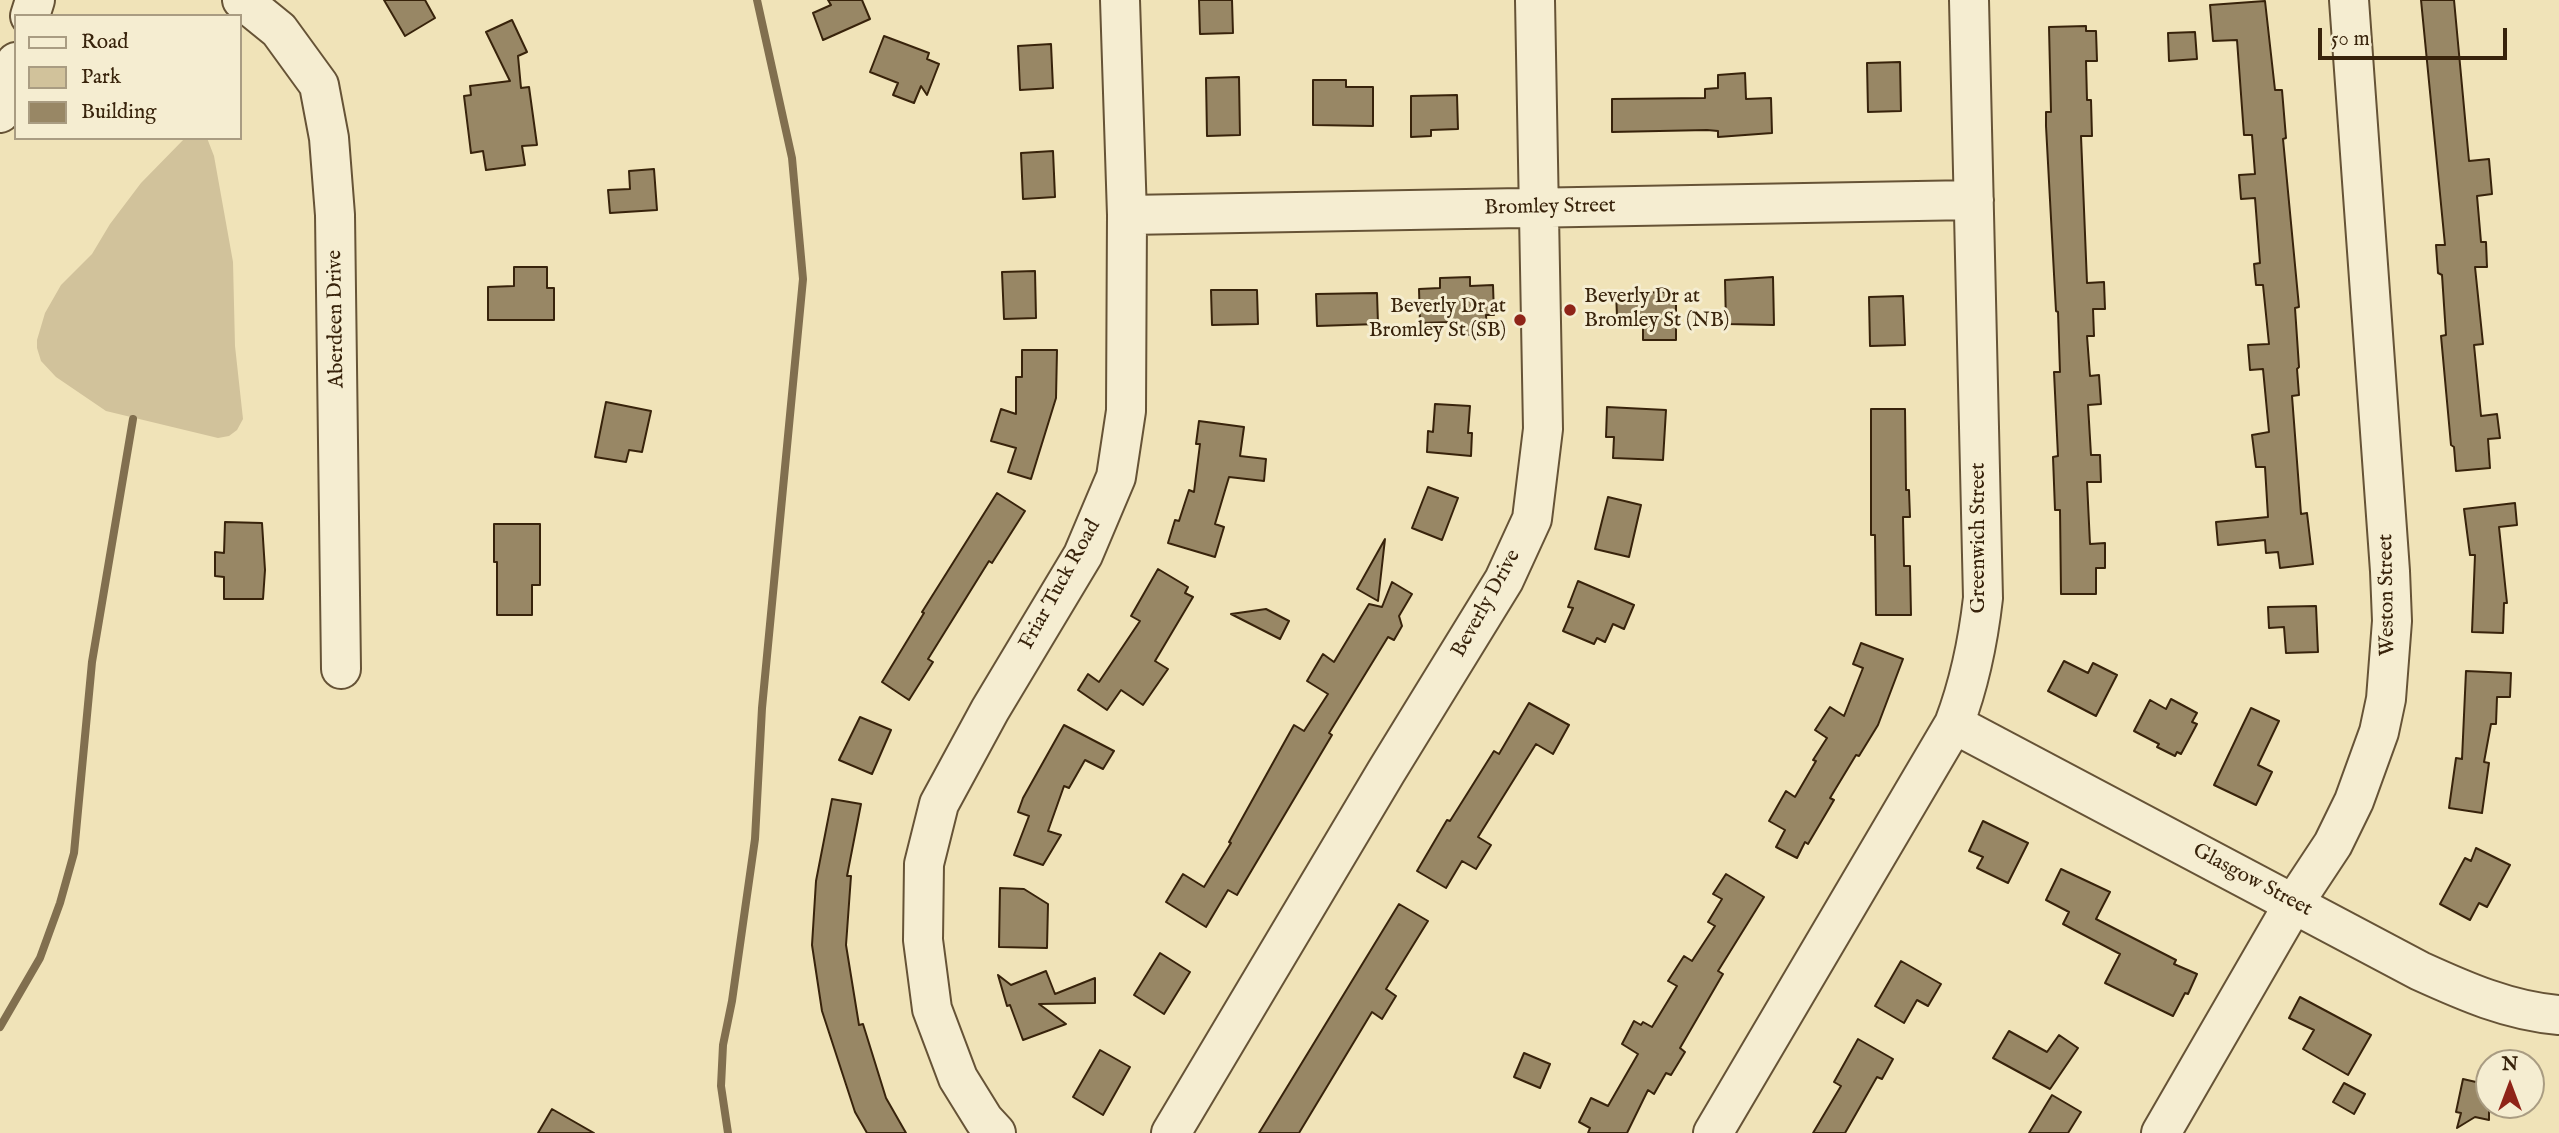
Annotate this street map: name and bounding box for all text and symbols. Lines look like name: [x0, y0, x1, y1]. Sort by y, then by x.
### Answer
legend: [14, 14, 242, 140]
scale bar: [2321, 14, 2510, 58]
text: 50 m: [2331, 26, 2370, 53]
text: Road: [81, 29, 128, 56]
text: Park: [81, 64, 121, 91]
text: Building: [81, 99, 156, 126]
street label: Bromley Street: [1484, 194, 1616, 222]
street label: Aberdeen Drive: [323, 250, 351, 388]
place label: Beverly Dr at Bromley St (NB): [1584, 285, 1729, 335]
place label: Beverly Dr at Bromley St (SB): [1369, 295, 1506, 345]
marker: Beverly Dr at Bromley St (NB): [1562, 302, 1578, 318]
marker: Beverly Dr at Bromley St (SB): [1512, 312, 1528, 328]
street label: Greenwich Street: [1967, 463, 1993, 613]
street label: Friar Tuck Road: [1015, 516, 1107, 654]
street label: Weston Street: [2374, 534, 2402, 656]
street label: Beverly Drive: [1447, 546, 1527, 662]
street label: Glasgow Street: [2188, 839, 2316, 923]
north arrow: [2475, 1049, 2545, 1119]
text: N: [2502, 1053, 2518, 1077]

